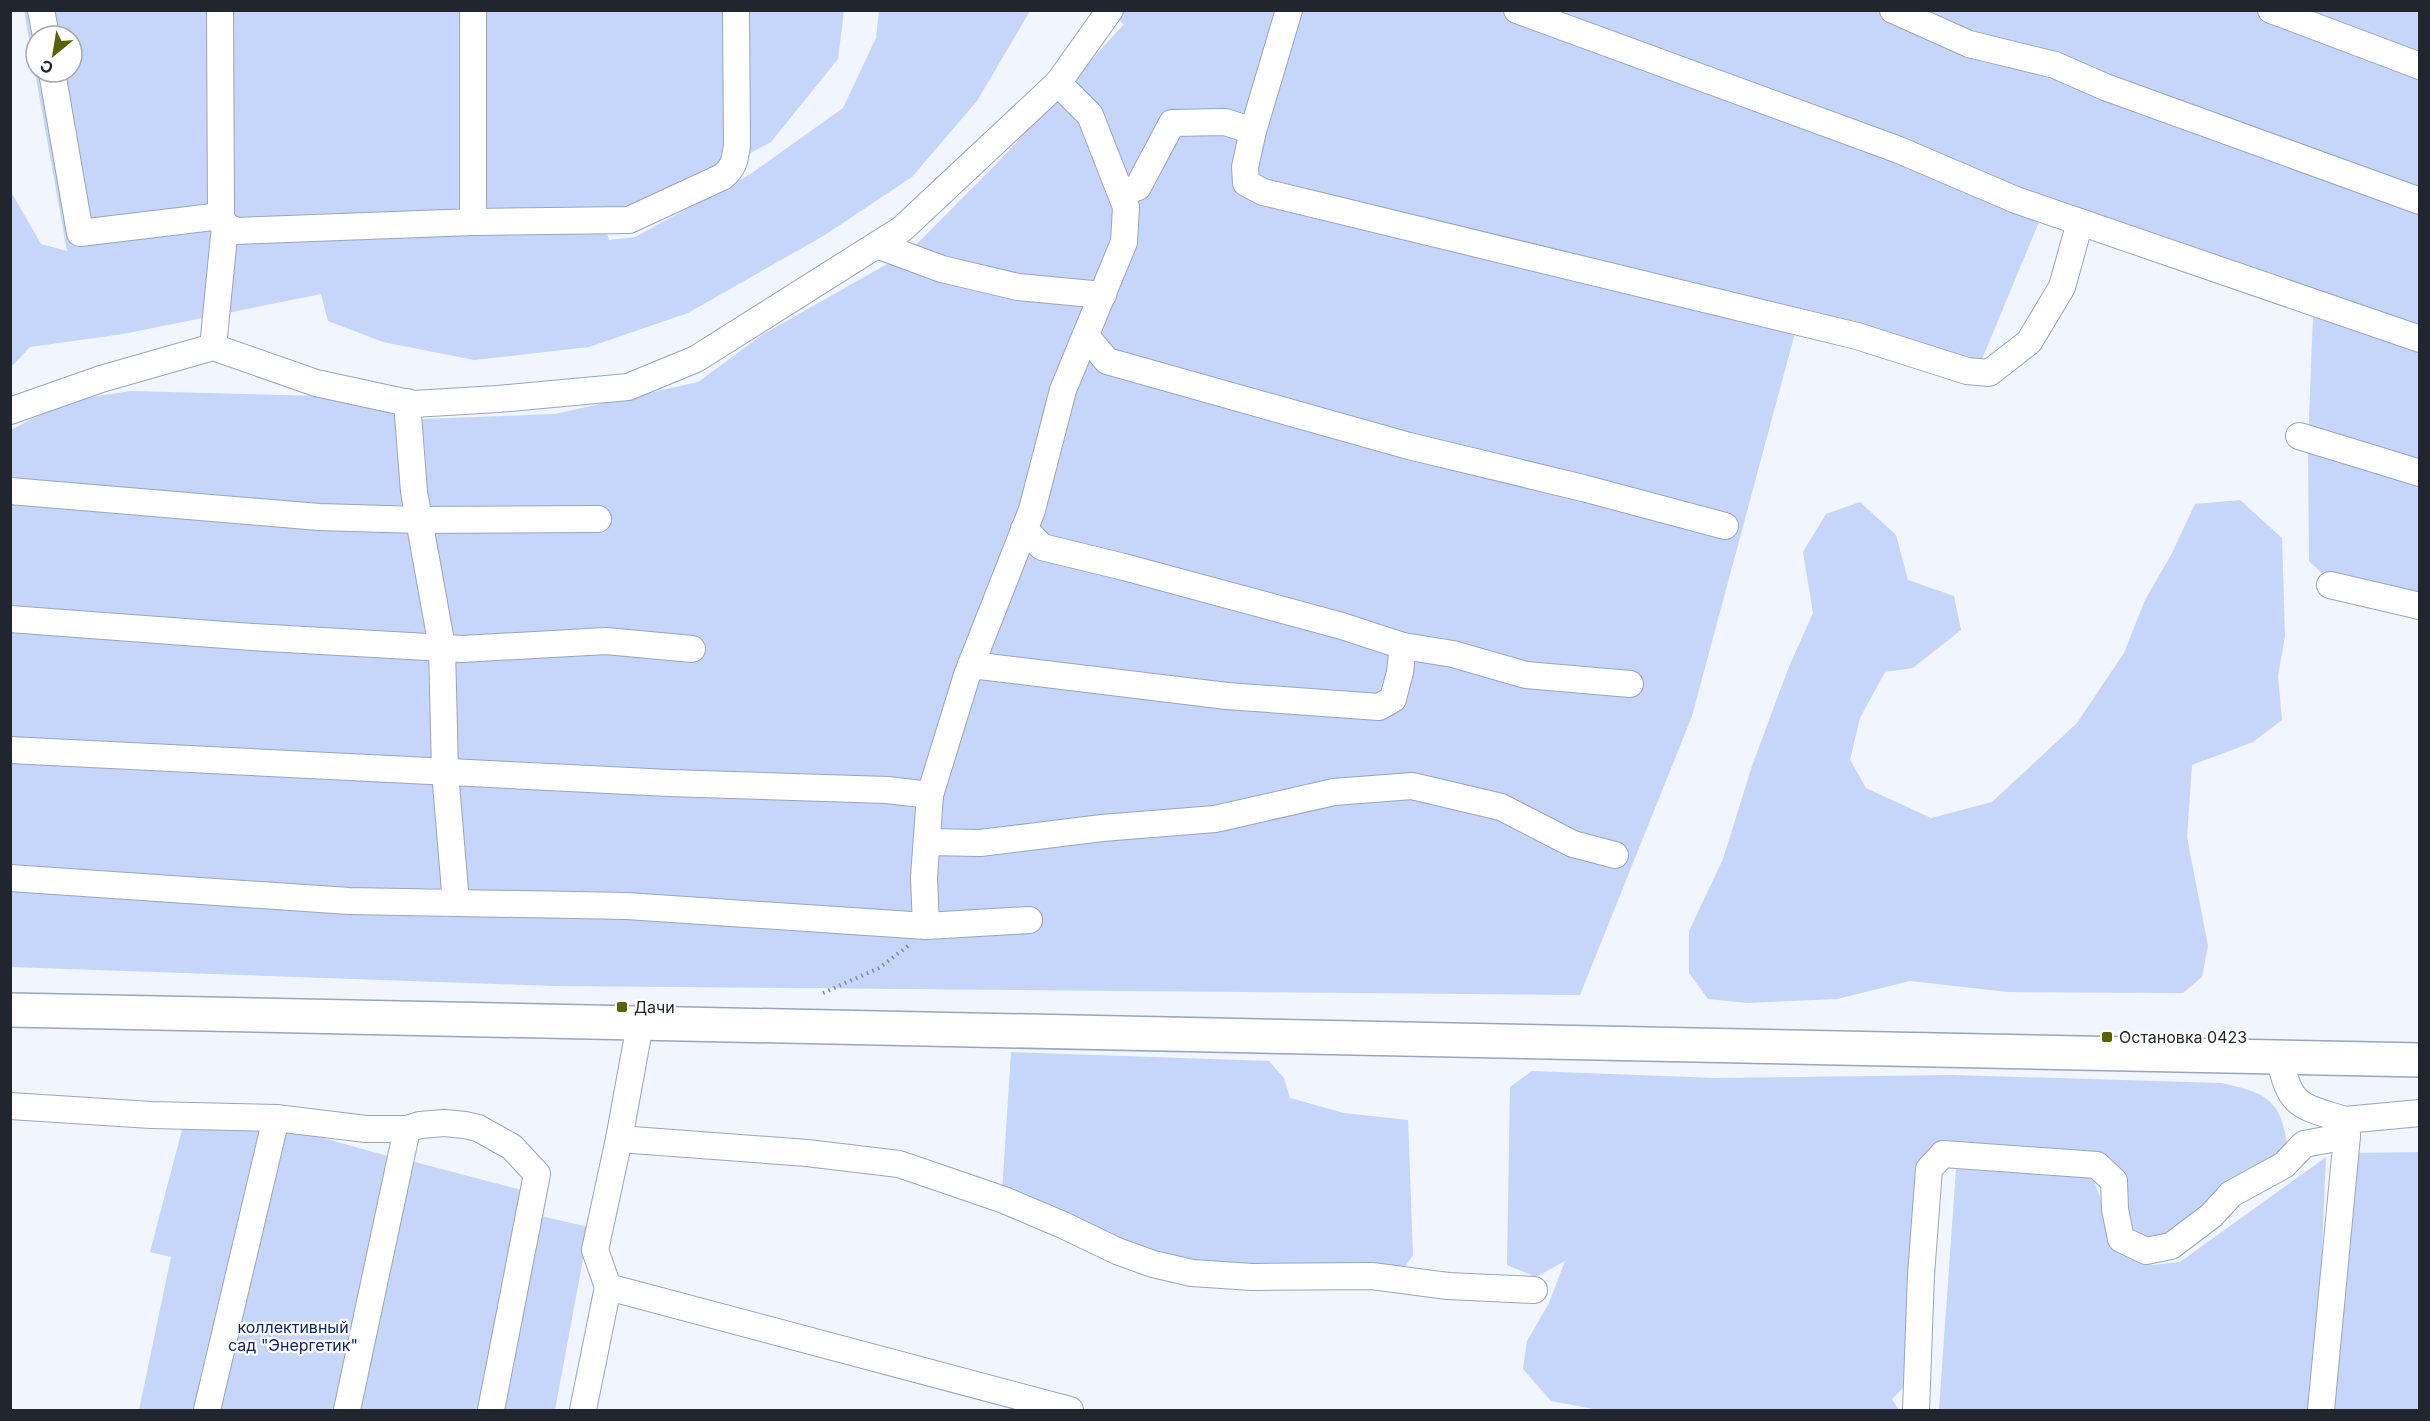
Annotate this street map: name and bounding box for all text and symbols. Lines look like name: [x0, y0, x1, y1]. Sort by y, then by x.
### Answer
north arrow: [24, 24, 84, 84]
text: С: [36, 55, 57, 79]
place label: Дачи: [634, 997, 675, 1017]
marker: Дачи: [615, 1000, 629, 1014]
place label: Остановка 0423: [2119, 1027, 2247, 1047]
marker: Остановка 0423: [2100, 1030, 2114, 1044]
park label: коллективный сад "Энергетик": [228, 1317, 358, 1355]

